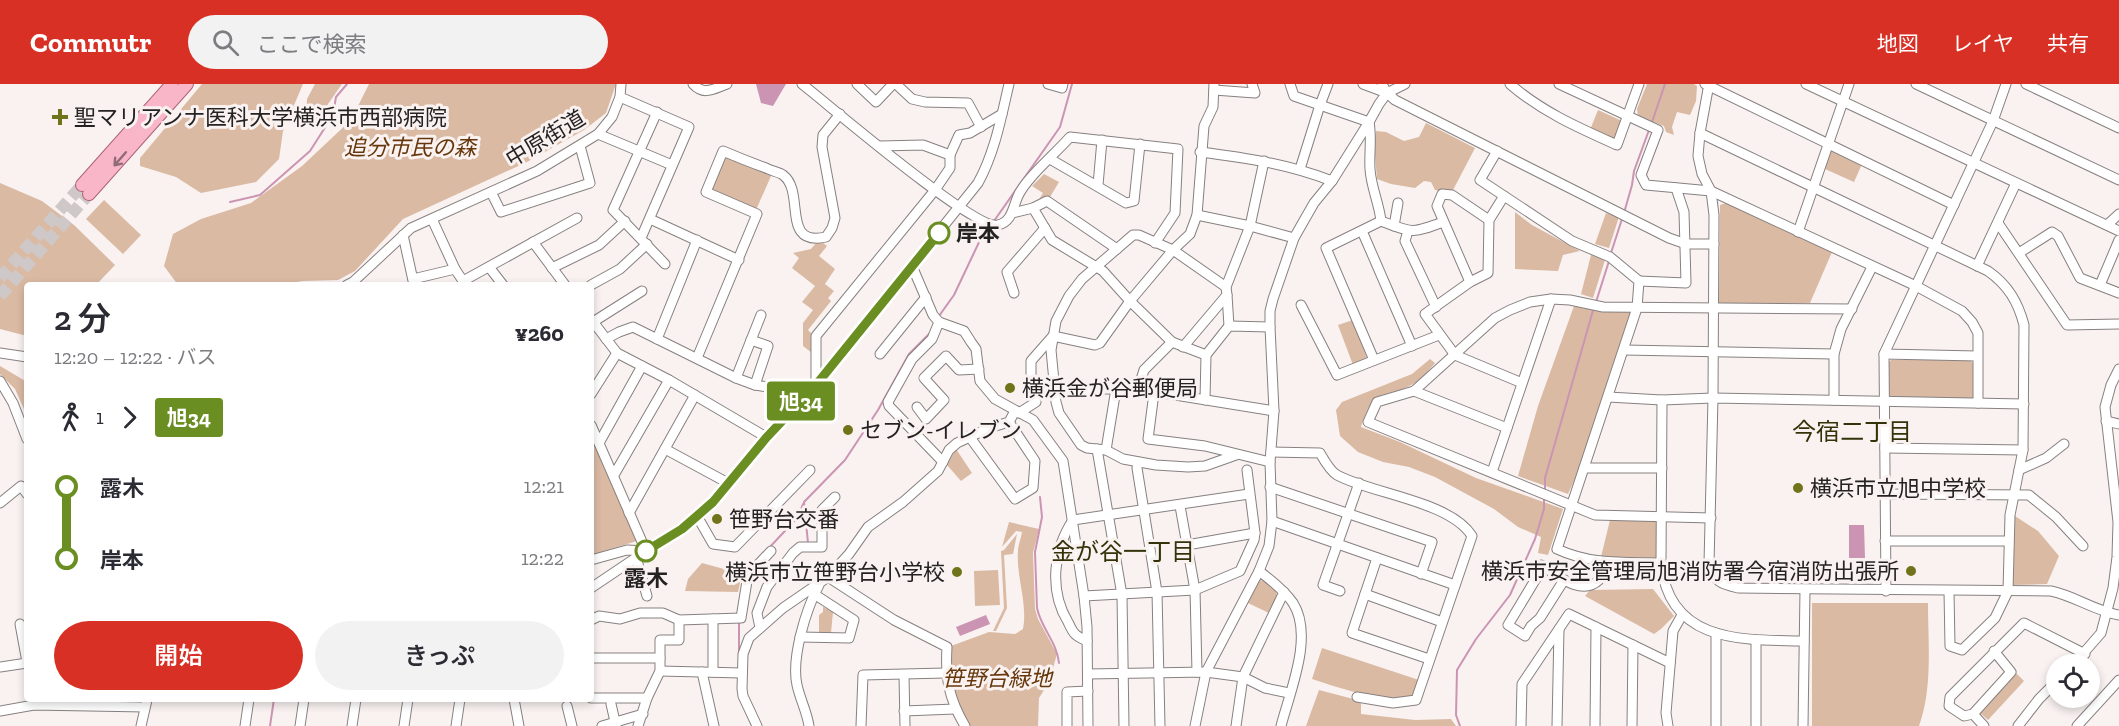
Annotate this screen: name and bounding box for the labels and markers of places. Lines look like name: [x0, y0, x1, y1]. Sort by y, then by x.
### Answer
place label: 聖マリアンナ医科大学横浜市西部病院: [74, 104, 447, 131]
marker: 聖マリアンナ医科大学横浜市西部病院: [51, 108, 69, 126]
place label: 岸本: [956, 220, 1000, 247]
marker: 岸本: [928, 222, 950, 244]
place label: 横浜金が谷郵便局: [1022, 375, 1198, 402]
marker: 横浜金が谷郵便局: [1003, 381, 1017, 395]
place label: セブン-イレブン: [860, 417, 1022, 444]
marker: セブン-イレブン: [841, 423, 855, 437]
place label: 横浜市立旭中学校: [1810, 475, 1986, 502]
marker: 横浜市立旭中学校: [1791, 481, 1805, 495]
place label: 笹野台交番: [729, 506, 839, 533]
marker: 笹野台交番: [710, 512, 724, 526]
marker: 露木: [635, 540, 657, 562]
place label: 横浜市安全管理局旭消防署今宿消防出張所: [1481, 558, 1899, 585]
place label: 横浜市立笹野台小学校: [725, 559, 945, 586]
marker: 横浜市安全管理局旭消防署今宿消防出張所: [1904, 564, 1918, 578]
place label: 露木: [624, 565, 668, 592]
marker: 横浜市立笹野台小学校: [950, 565, 964, 579]

